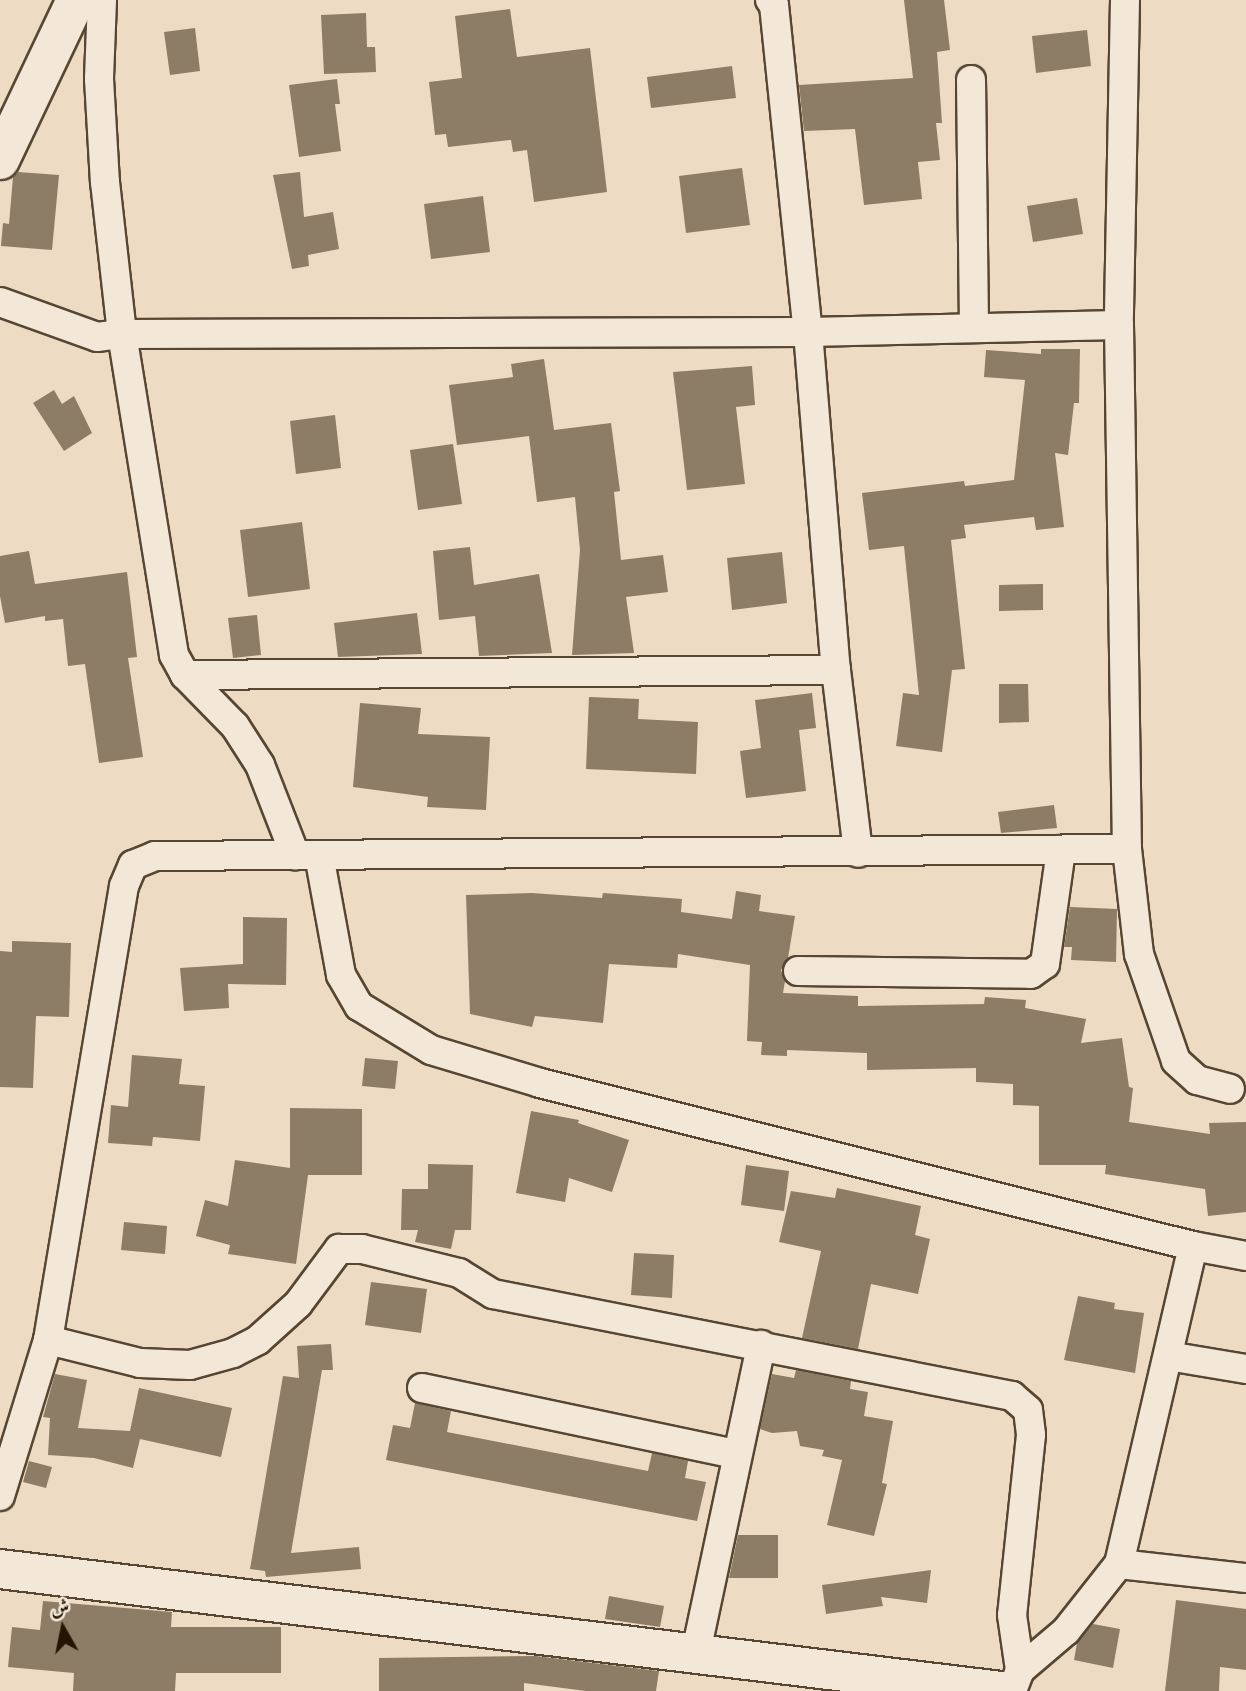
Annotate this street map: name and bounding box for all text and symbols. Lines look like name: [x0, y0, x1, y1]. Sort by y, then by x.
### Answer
north arrow: [28, 1593, 98, 1663]
text: ش: [49, 1594, 71, 1620]

